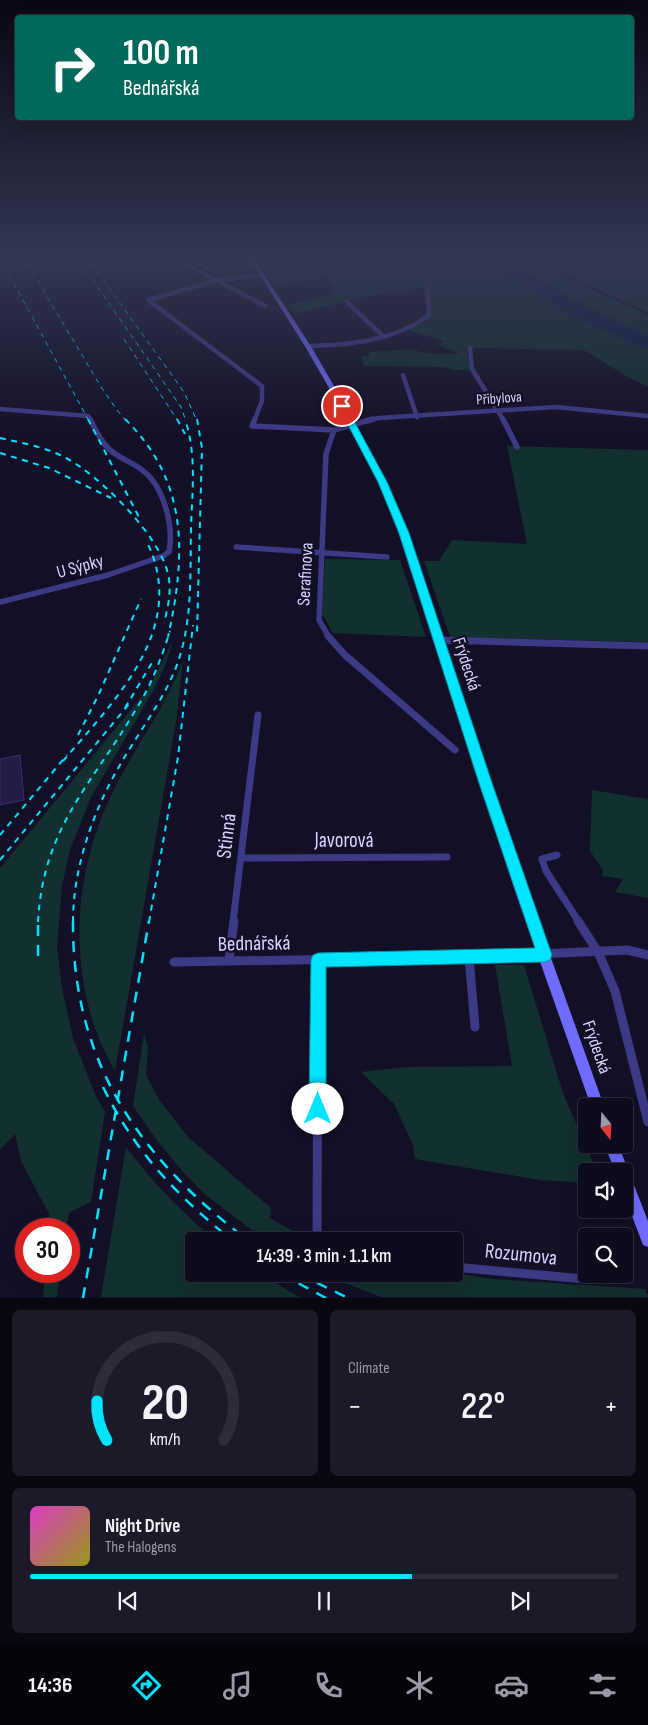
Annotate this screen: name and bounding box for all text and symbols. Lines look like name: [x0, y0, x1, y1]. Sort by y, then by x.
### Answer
text: 100 m: [123, 32, 199, 75]
icon: right: [40, 35, 105, 100]
text: Bednářská: [123, 75, 199, 102]
pin: [321, 385, 363, 427]
street label: Přibylova: [476, 387, 523, 410]
icon: arrive: [328, 392, 356, 420]
street label: Serafinova: [293, 542, 318, 606]
street label: U Sýpky: [54, 550, 106, 583]
street label: Frýdecká: [448, 635, 485, 693]
street label: Stinná: [211, 812, 242, 860]
street label: Javorová: [313, 828, 374, 853]
street label: Bednářská: [217, 930, 291, 957]
street label: Frýdecká: [578, 1018, 615, 1076]
position arrow: [291, 1082, 343, 1134]
north arrow: [578, 1098, 632, 1152]
map controls: [578, 1098, 633, 1283]
button: sound: [578, 1163, 633, 1218]
speed limit sign: 30: [15, 1218, 80, 1283]
button: search: [578, 1228, 633, 1283]
street label: Rozumova: [484, 1238, 558, 1271]
text: 14:39 · 3 min · 1.1 km: [257, 1245, 391, 1268]
text: Climate: [348, 1359, 390, 1378]
text: 20: [141, 1372, 189, 1435]
text: 22°: [461, 1384, 505, 1429]
text: −: [348, 1390, 362, 1423]
text: +: [604, 1390, 618, 1423]
text: km/h: [150, 1429, 180, 1450]
text: Night Drive: [105, 1515, 180, 1538]
text: The Halogens: [105, 1538, 176, 1557]
icon: previous: [114, 1587, 142, 1615]
icon: pause: [310, 1587, 338, 1615]
icon: next: [506, 1587, 534, 1615]
icon: directions: [129, 1668, 164, 1703]
icon: music: [220, 1668, 255, 1703]
icon: phone: [311, 1668, 346, 1703]
icon: climate: [402, 1668, 437, 1703]
icon: car: [494, 1668, 529, 1703]
icon: filters: [585, 1668, 620, 1703]
text: 14:36: [28, 1672, 72, 1699]

